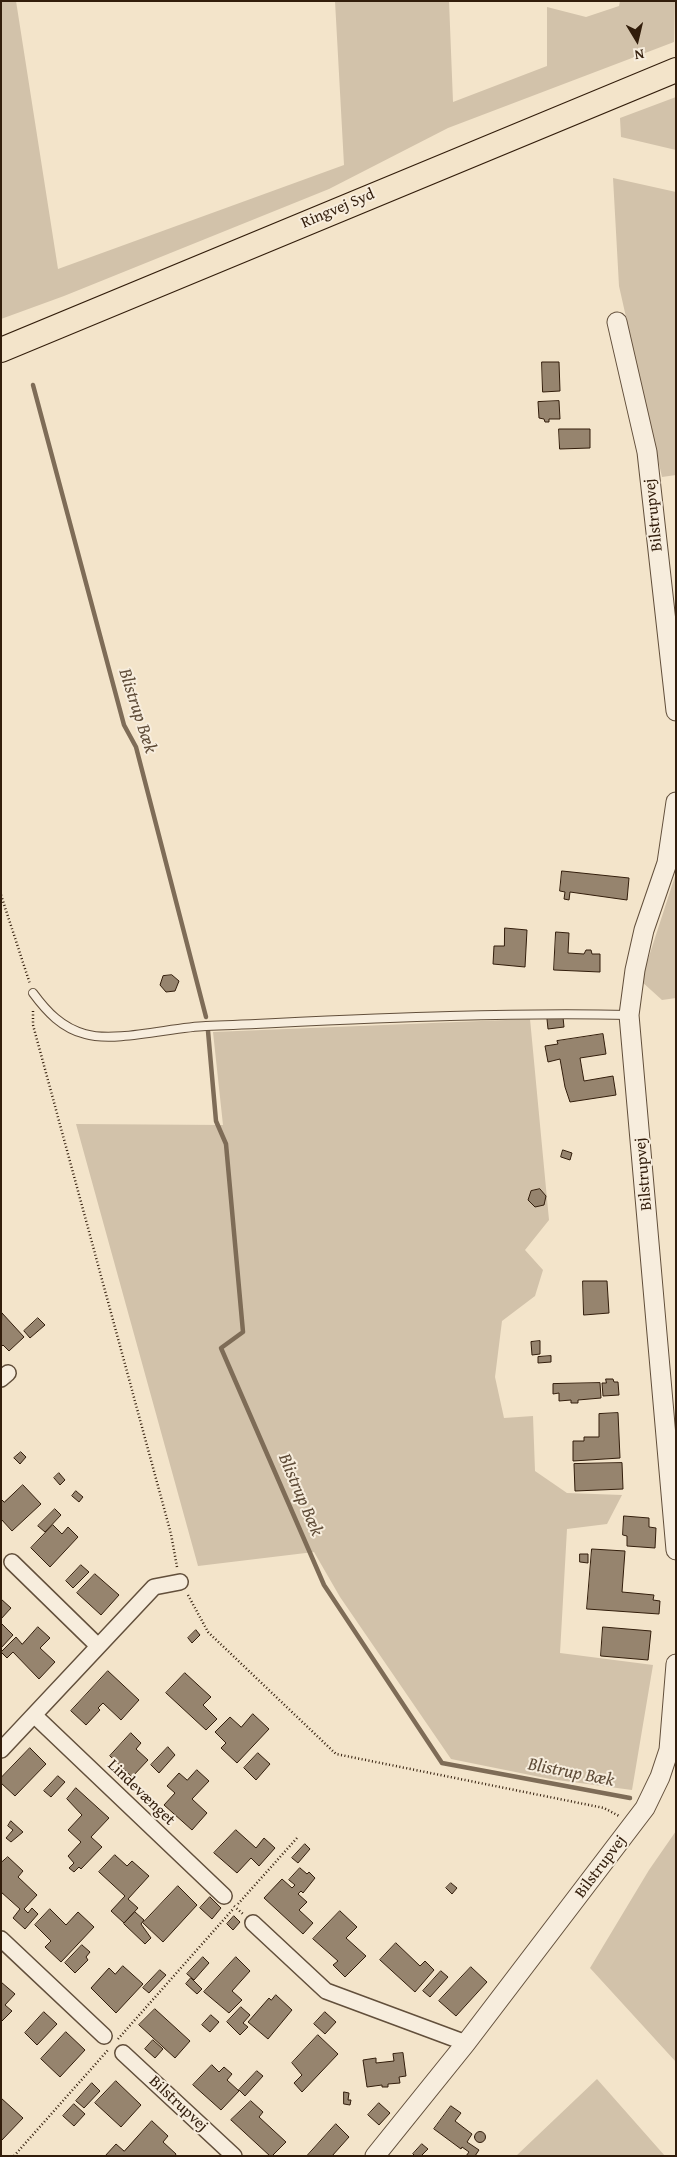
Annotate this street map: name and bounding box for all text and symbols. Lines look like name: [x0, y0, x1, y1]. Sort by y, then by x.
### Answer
north arrow: [612, 15, 662, 65]
text: N: [633, 44, 646, 65]
street label: Ringvej Syd: [298, 185, 378, 233]
street label: Bilstrupvej: [641, 478, 667, 552]
water label: Blistrup Bæk: [113, 666, 161, 756]
street label: Bilstrupvej: [631, 1137, 657, 1211]
water label: Blistrup Bæk: [273, 1451, 327, 1539]
water label: Blistrup Bæk: [526, 1754, 616, 1792]
street label: Lindevænget: [103, 1756, 179, 1830]
street label: Bilstrupvej: [571, 1832, 631, 1902]
street label: Bilstrupvej: [145, 2072, 211, 2136]

